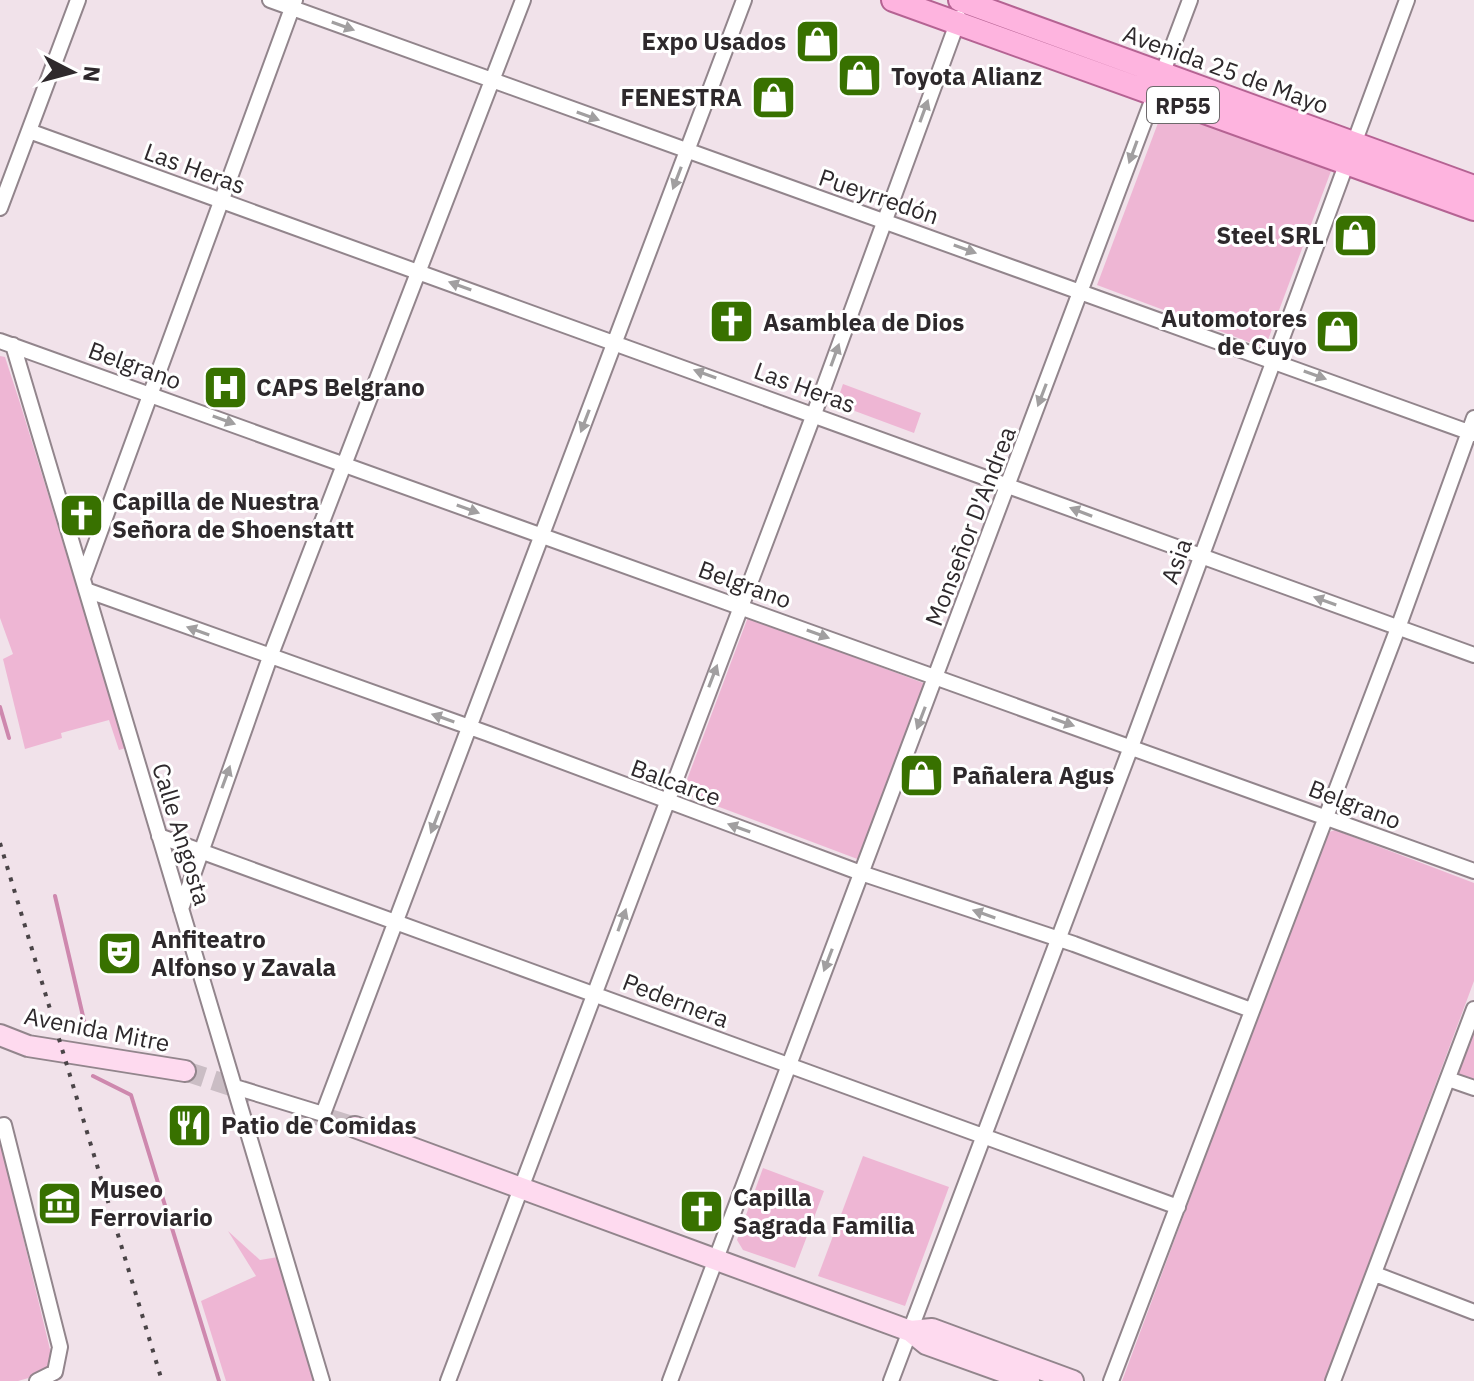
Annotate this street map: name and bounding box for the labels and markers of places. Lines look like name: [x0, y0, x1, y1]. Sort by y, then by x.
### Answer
shop icon: Expo Usados: [793, 17, 841, 65]
place label: Expo Usados: [642, 25, 786, 57]
shop icon: Toyota Alianz: [836, 52, 884, 100]
place label: Toyota Alianz: [891, 60, 1042, 92]
shop icon: FENESTRA: [749, 73, 797, 121]
place label: FENESTRA: [620, 81, 742, 113]
shop icon: Steel SRL: [1331, 211, 1379, 259]
place label: Steel SRL: [1216, 219, 1324, 251]
church icon: Asamblea de Dios: [708, 298, 756, 346]
place label: Automotores de Cuyo: [1161, 302, 1307, 362]
place label: Asamblea de Dios: [763, 306, 964, 338]
shop icon: Automotores de Cuyo: [1314, 308, 1362, 356]
hospital icon: CAPS Belgrano: [201, 363, 249, 411]
place label: CAPS Belgrano: [256, 371, 425, 403]
place label: Capilla de Nuestra Señora de Shoenstatt: [112, 485, 354, 545]
church icon: Capilla de Nuestra Señora de Shoenstatt: [57, 491, 105, 539]
shop icon: Pañalera Agus: [897, 751, 945, 799]
place label: Pañalera Agus: [952, 759, 1114, 791]
place label: Anfiteatro Alfonso y Zavala: [151, 923, 336, 983]
theatre icon: Anfiteatro Alfonso y Zavala: [96, 929, 144, 977]
restaurant icon: Patio de Comidas: [166, 1101, 214, 1149]
place label: Patio de Comidas: [221, 1109, 417, 1141]
place label: Museo Ferroviario: [90, 1173, 213, 1233]
museum icon: Museo Ferroviario: [35, 1179, 83, 1227]
place label: Capilla Sagrada Familia: [733, 1181, 915, 1241]
church icon: Capilla Sagrada Familia: [678, 1187, 726, 1235]

